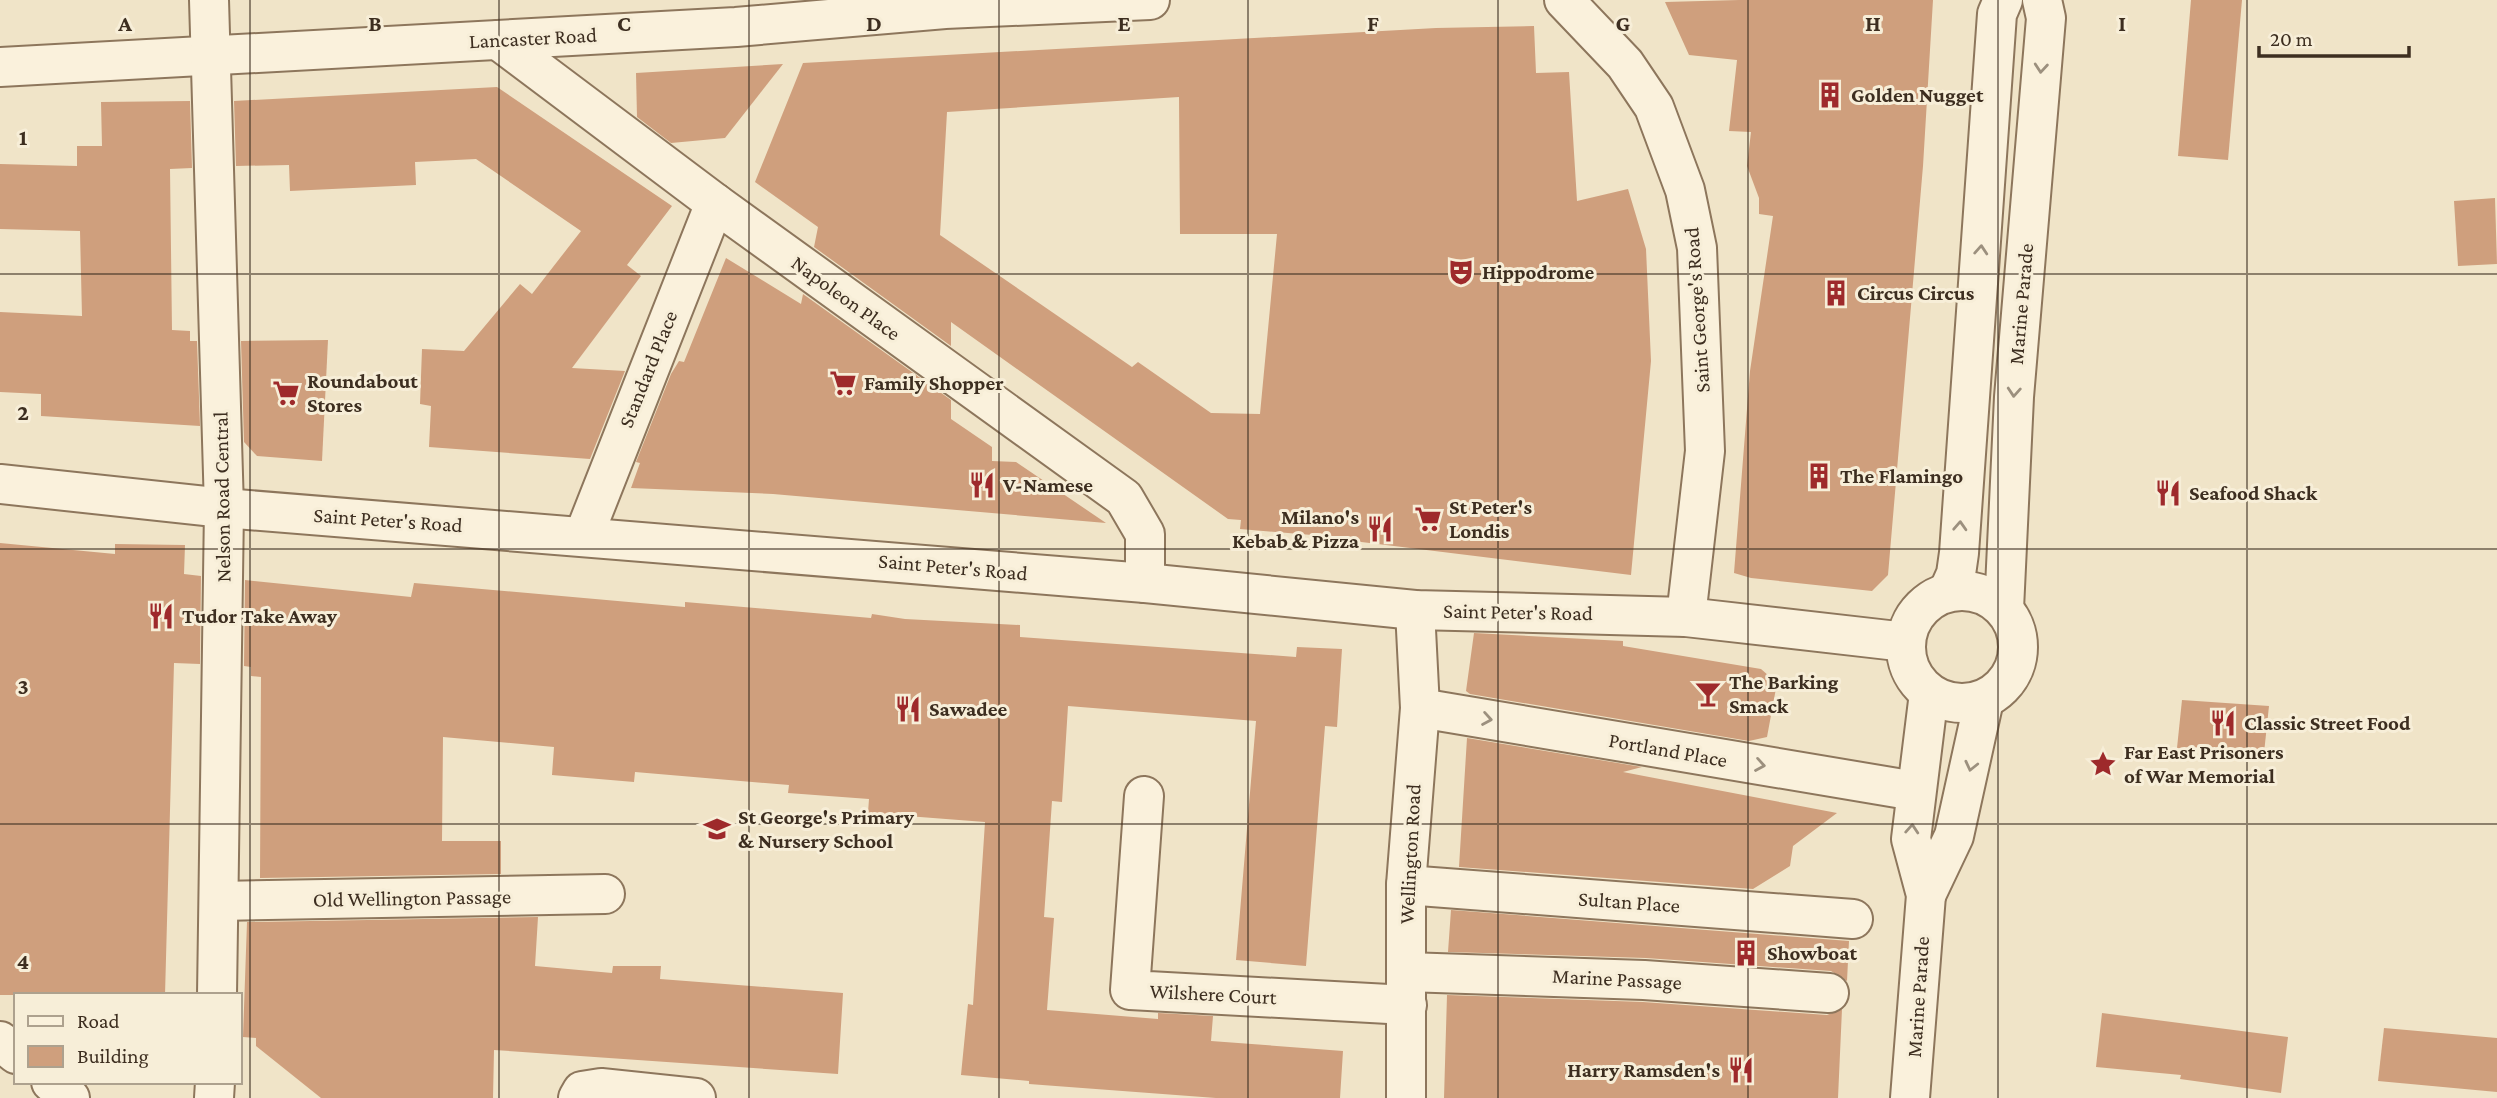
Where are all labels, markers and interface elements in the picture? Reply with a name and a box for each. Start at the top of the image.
text: A [117,10,132,36]
text: B [368,10,382,36]
text: C [617,10,631,36]
text: D [866,10,882,36]
text: E [1117,10,1131,36]
text: F [1367,10,1379,36]
text: G [1616,10,1631,36]
text: H [1865,10,1881,36]
text: I [2118,10,2126,36]
scale bar [2259,14,2410,58]
street label: Lancaster Road [468,23,598,53]
text: 20 m [2270,27,2313,51]
one-way arrow [2034,62,2049,74]
building icon: Golden Nugget [1815,80,1845,110]
place label: Golden Nugget [1851,83,1984,107]
text: 1 [19,124,28,150]
street label: Saint George's Road [1679,226,1715,394]
street label: Marine Parade [2004,242,2038,366]
one-way arrow [1973,245,1988,256]
street label: Napoleon Place [787,250,905,346]
theatre icon: Hippodrome [1446,257,1476,287]
place label: Hippodrome [1482,260,1595,284]
building icon: Circus Circus [1821,278,1851,308]
place label: Circus Circus [1857,281,1975,305]
street label: Standard Place [614,307,682,431]
supermarket icon: Family Shopper [828,368,858,398]
place label: Roundabout Stores [307,369,418,417]
place label: Family Shopper [864,371,1004,395]
supermarket icon: Roundabout Stores [271,378,301,408]
one-way arrow [2007,387,2022,398]
text: 2 [17,399,29,425]
street label: Nelson Road Central [209,411,235,583]
building icon: The Flamingo [1804,461,1834,491]
place label: The Flamingo [1840,464,1963,488]
restaurant icon: V-Namese [967,470,997,500]
place label: V-Namese [1002,473,1093,497]
restaurant icon: Seafood Shack [2153,478,2183,508]
place label: Seafood Shack [2189,481,2318,505]
place label: St Peter's Londis [1449,495,1532,543]
street label: Saint Peter's Road [313,503,463,537]
supermarket icon: St Peter's Londis [1413,504,1443,534]
place label: Milano's Kebab & Pizza [1232,505,1360,553]
restaurant icon: Milano's Kebab & Pizza [1365,514,1395,544]
one-way arrow [1953,520,1968,531]
street label: Saint Peter's Road [877,549,1029,585]
street label: Saint Peter's Road [1443,599,1593,625]
restaurant icon: Tudor Take Away [146,601,176,631]
place label: Tudor Take Away [182,604,338,628]
place label: The Barking Smack [1729,670,1839,718]
text: 3 [17,673,29,699]
bar icon: The Barking Smack [1693,679,1723,709]
restaurant icon: Sawadee [893,694,923,724]
place label: Sawadee [929,697,1008,721]
restaurant icon: Classic Street Food [2208,708,2238,738]
one-way arrow [1482,711,1493,726]
place label: Classic Street Food [2244,711,2411,735]
street label: Portland Place [1607,728,1729,772]
place label: Far East Prisoners of War Memorial [2124,740,2284,788]
place icon: Far East Prisoners of War Memorial [2088,749,2118,779]
one-way arrow [1754,757,1766,772]
one-way arrow [1964,760,1979,772]
street label: Wellington Road [1394,783,1426,925]
place label: St George's Primary & Nursery School [738,805,915,853]
school or university icon: St George's Primary & Nursery School [702,814,732,844]
one-way arrow [1904,823,1919,834]
street label: Old Wellington Passage [313,884,511,912]
street label: Sultan Place [1577,886,1681,918]
street label: Marine Parade [1902,936,1934,1058]
building icon: Showboat [1731,938,1761,968]
place label: Showboat [1767,941,1858,965]
text: 4 [17,948,29,974]
street label: Marine Passage [1551,964,1683,994]
street label: Wilshere Court [1149,979,1278,1009]
legend [14,993,242,1084]
text: Road [77,1009,120,1033]
text: Building [77,1044,149,1068]
restaurant icon: Harry Ramsden's [1726,1055,1756,1085]
place label: Harry Ramsden's [1567,1058,1720,1082]

